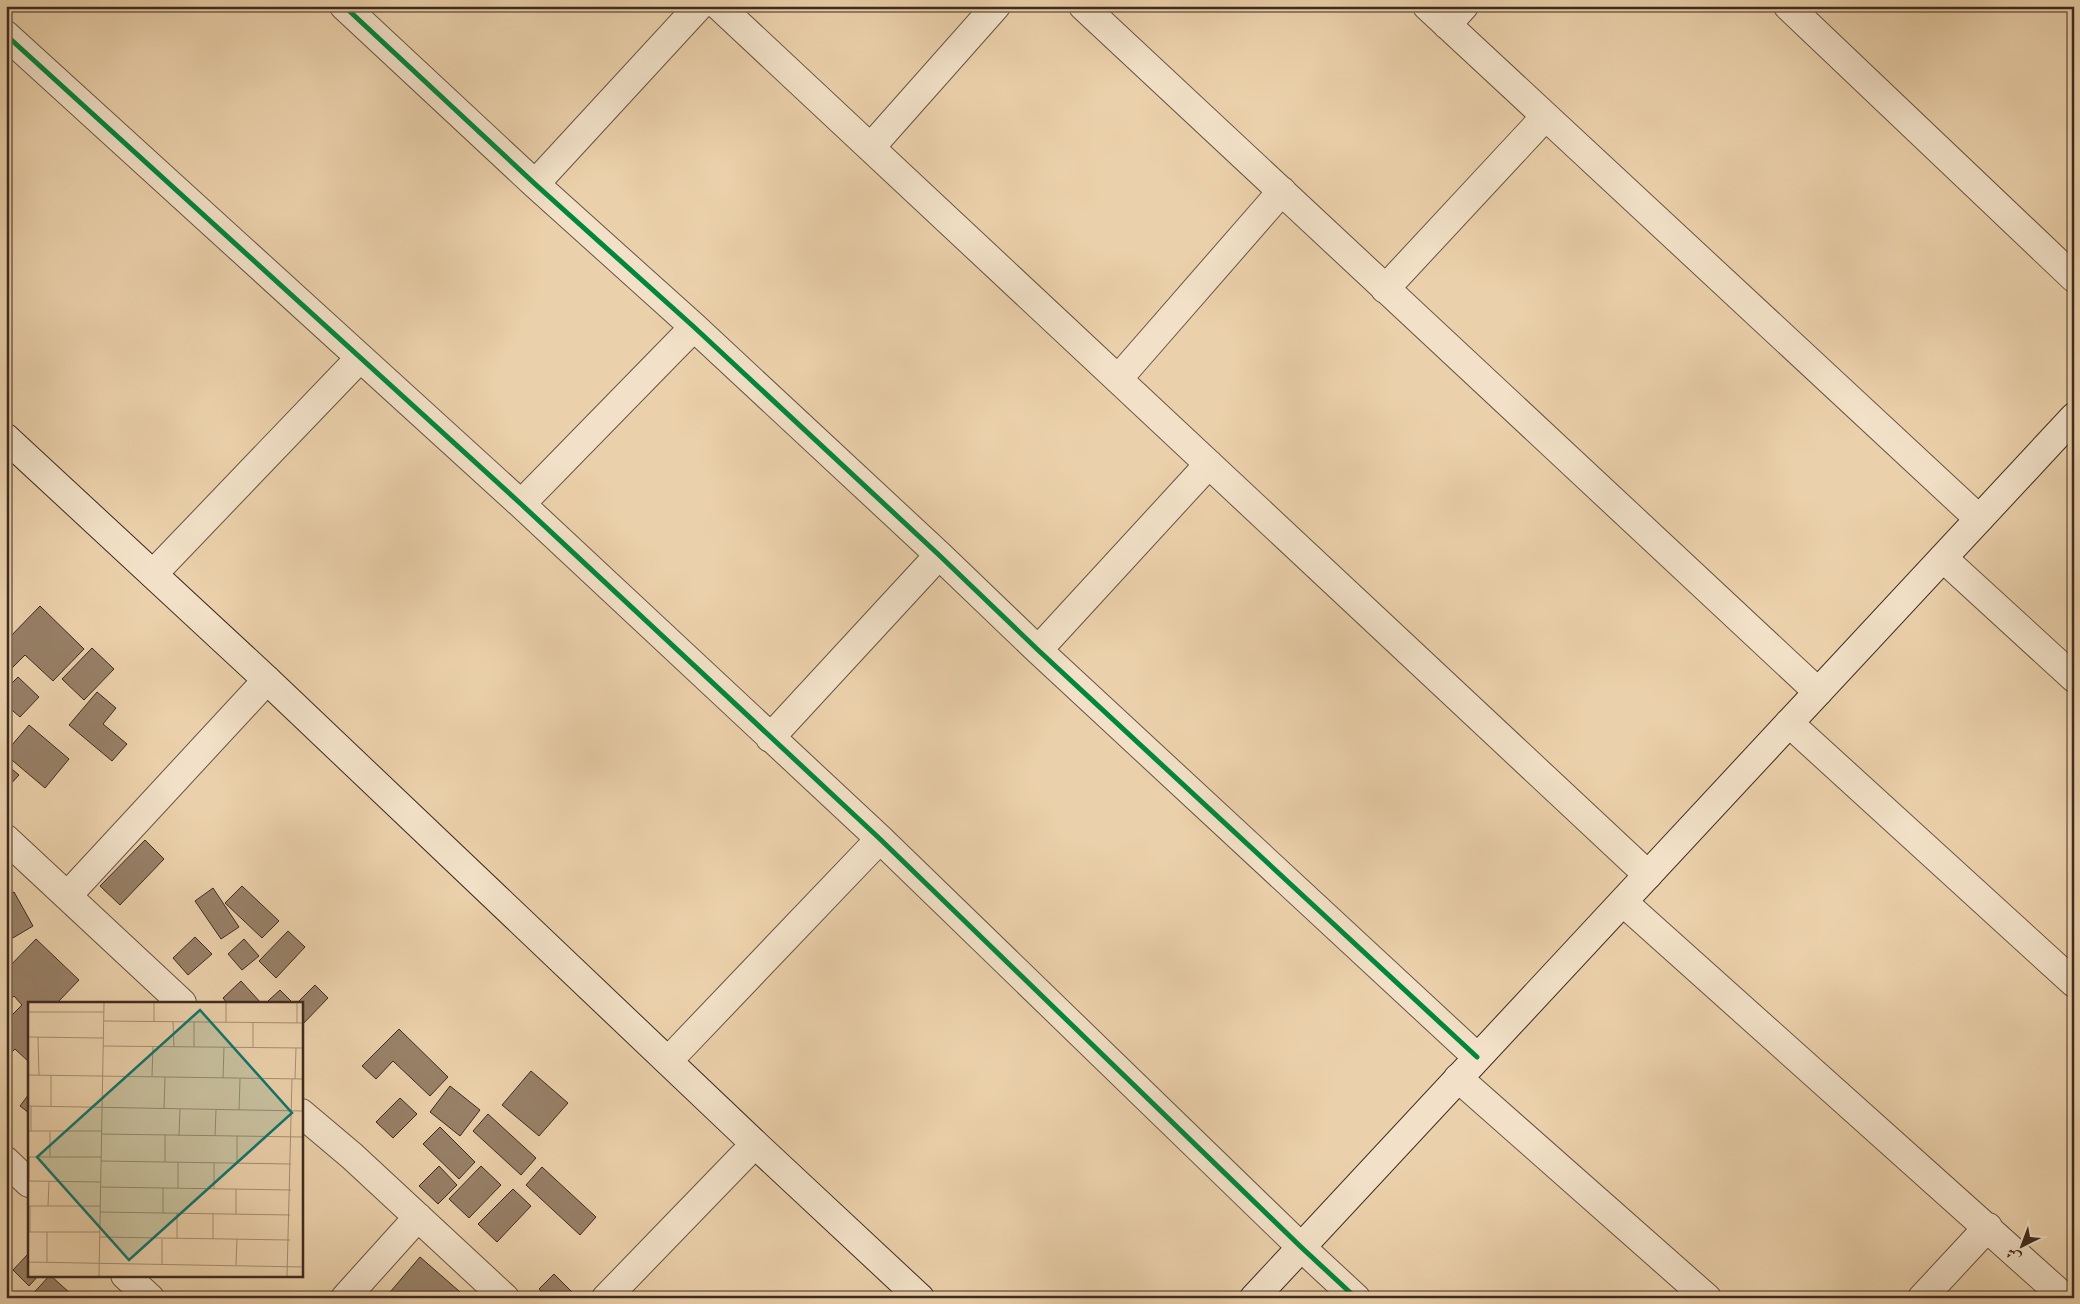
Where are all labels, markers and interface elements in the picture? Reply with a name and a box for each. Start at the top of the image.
inset map [28,1002,302,1276]
north arrow [1998,1222,2048,1272]
text: ش [2002,1244,2024,1267]

